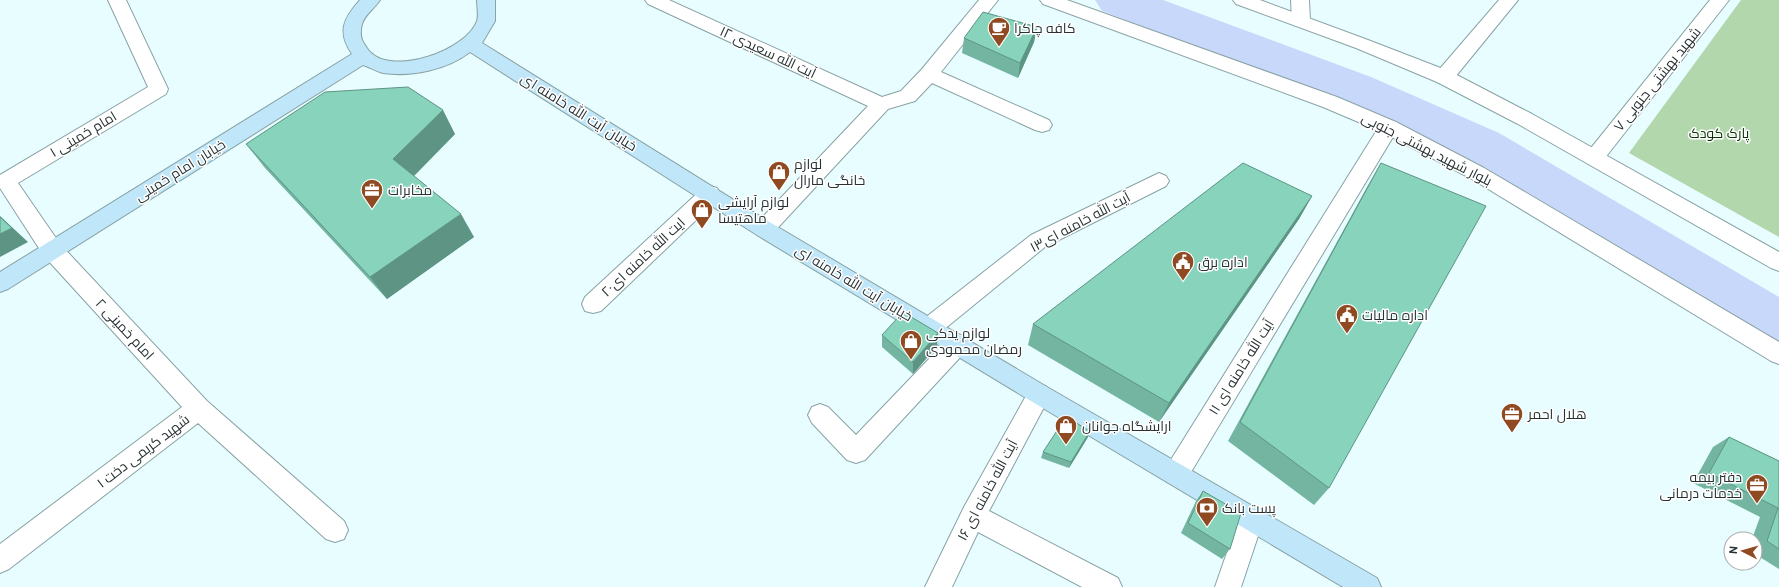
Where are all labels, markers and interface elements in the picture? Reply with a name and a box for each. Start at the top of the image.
cafe icon: کافه چاکرا [986,15,1012,48]
place label: کافه چاکرا [1014,20,1076,38]
street label: آیت الله سعیدی ۱۲ [717,22,819,81]
street label: شهید بهشتی جنوبی ۷ [1610,24,1704,134]
street label: خیابان آیت الله خامنه ای [518,69,641,154]
street label: امام خمینی ۱ [47,108,120,162]
street label: بلوار شهید بهشتی جنوبی [1359,109,1495,189]
park label: پارک کودک [1689,125,1750,143]
street label: خیابان امام خمینی [132,136,229,206]
place label: لوازم خانگی مارال [794,156,865,189]
shop icon: لوازم خانگی مارال [766,159,792,192]
office icon: مخابرات [359,177,385,210]
place label: مخابرات [388,182,432,198]
street label: آیت الله خامنه ای۱۳ [1027,188,1133,255]
place label: لوازم آرایشی ماهتیسا [718,194,789,226]
shop icon: لوازم آرایشی ماهتیسا [689,197,715,230]
street label: ایت الله خامنه ای۲۰ [597,214,688,300]
street label: خیابان آیت الله خامنه ای [792,241,916,324]
public building icon: اداره برق [1170,249,1196,282]
place label: اداره برق [1198,254,1248,271]
street label: امام خمینی ۲ [91,295,157,364]
public building icon: اداره مالیات [1334,302,1360,335]
place label: اداره مالیات [1362,307,1428,323]
street label: آیت الله خامنه ای ۱۱ [1204,316,1277,418]
place label: لوازم یدکی رمضان محمودی [926,325,1022,357]
shop icon: لوازم یدکی رمضان محمودی [898,328,924,361]
office icon: هلال احمر [1499,401,1525,434]
place label: هلال احمر [1527,406,1587,423]
street label: شهید کریمی دخت ۱ [94,411,192,491]
shop icon: ارایشگاه جوانان [1053,413,1079,446]
place label: ارایشگاه جوانان [1082,418,1172,434]
street label: آیت الله خامنه ای ۱۶ [953,436,1020,543]
place label: دفتر بیمه خدمات درمانی [1659,469,1742,501]
office icon: دفتر بیمه خدمات درمانی [1744,472,1770,505]
bank icon: پست بانک [1194,495,1220,528]
place label: پست بانک [1222,500,1276,518]
north arrow [1723,531,1763,571]
text: N [1727,545,1740,555]

